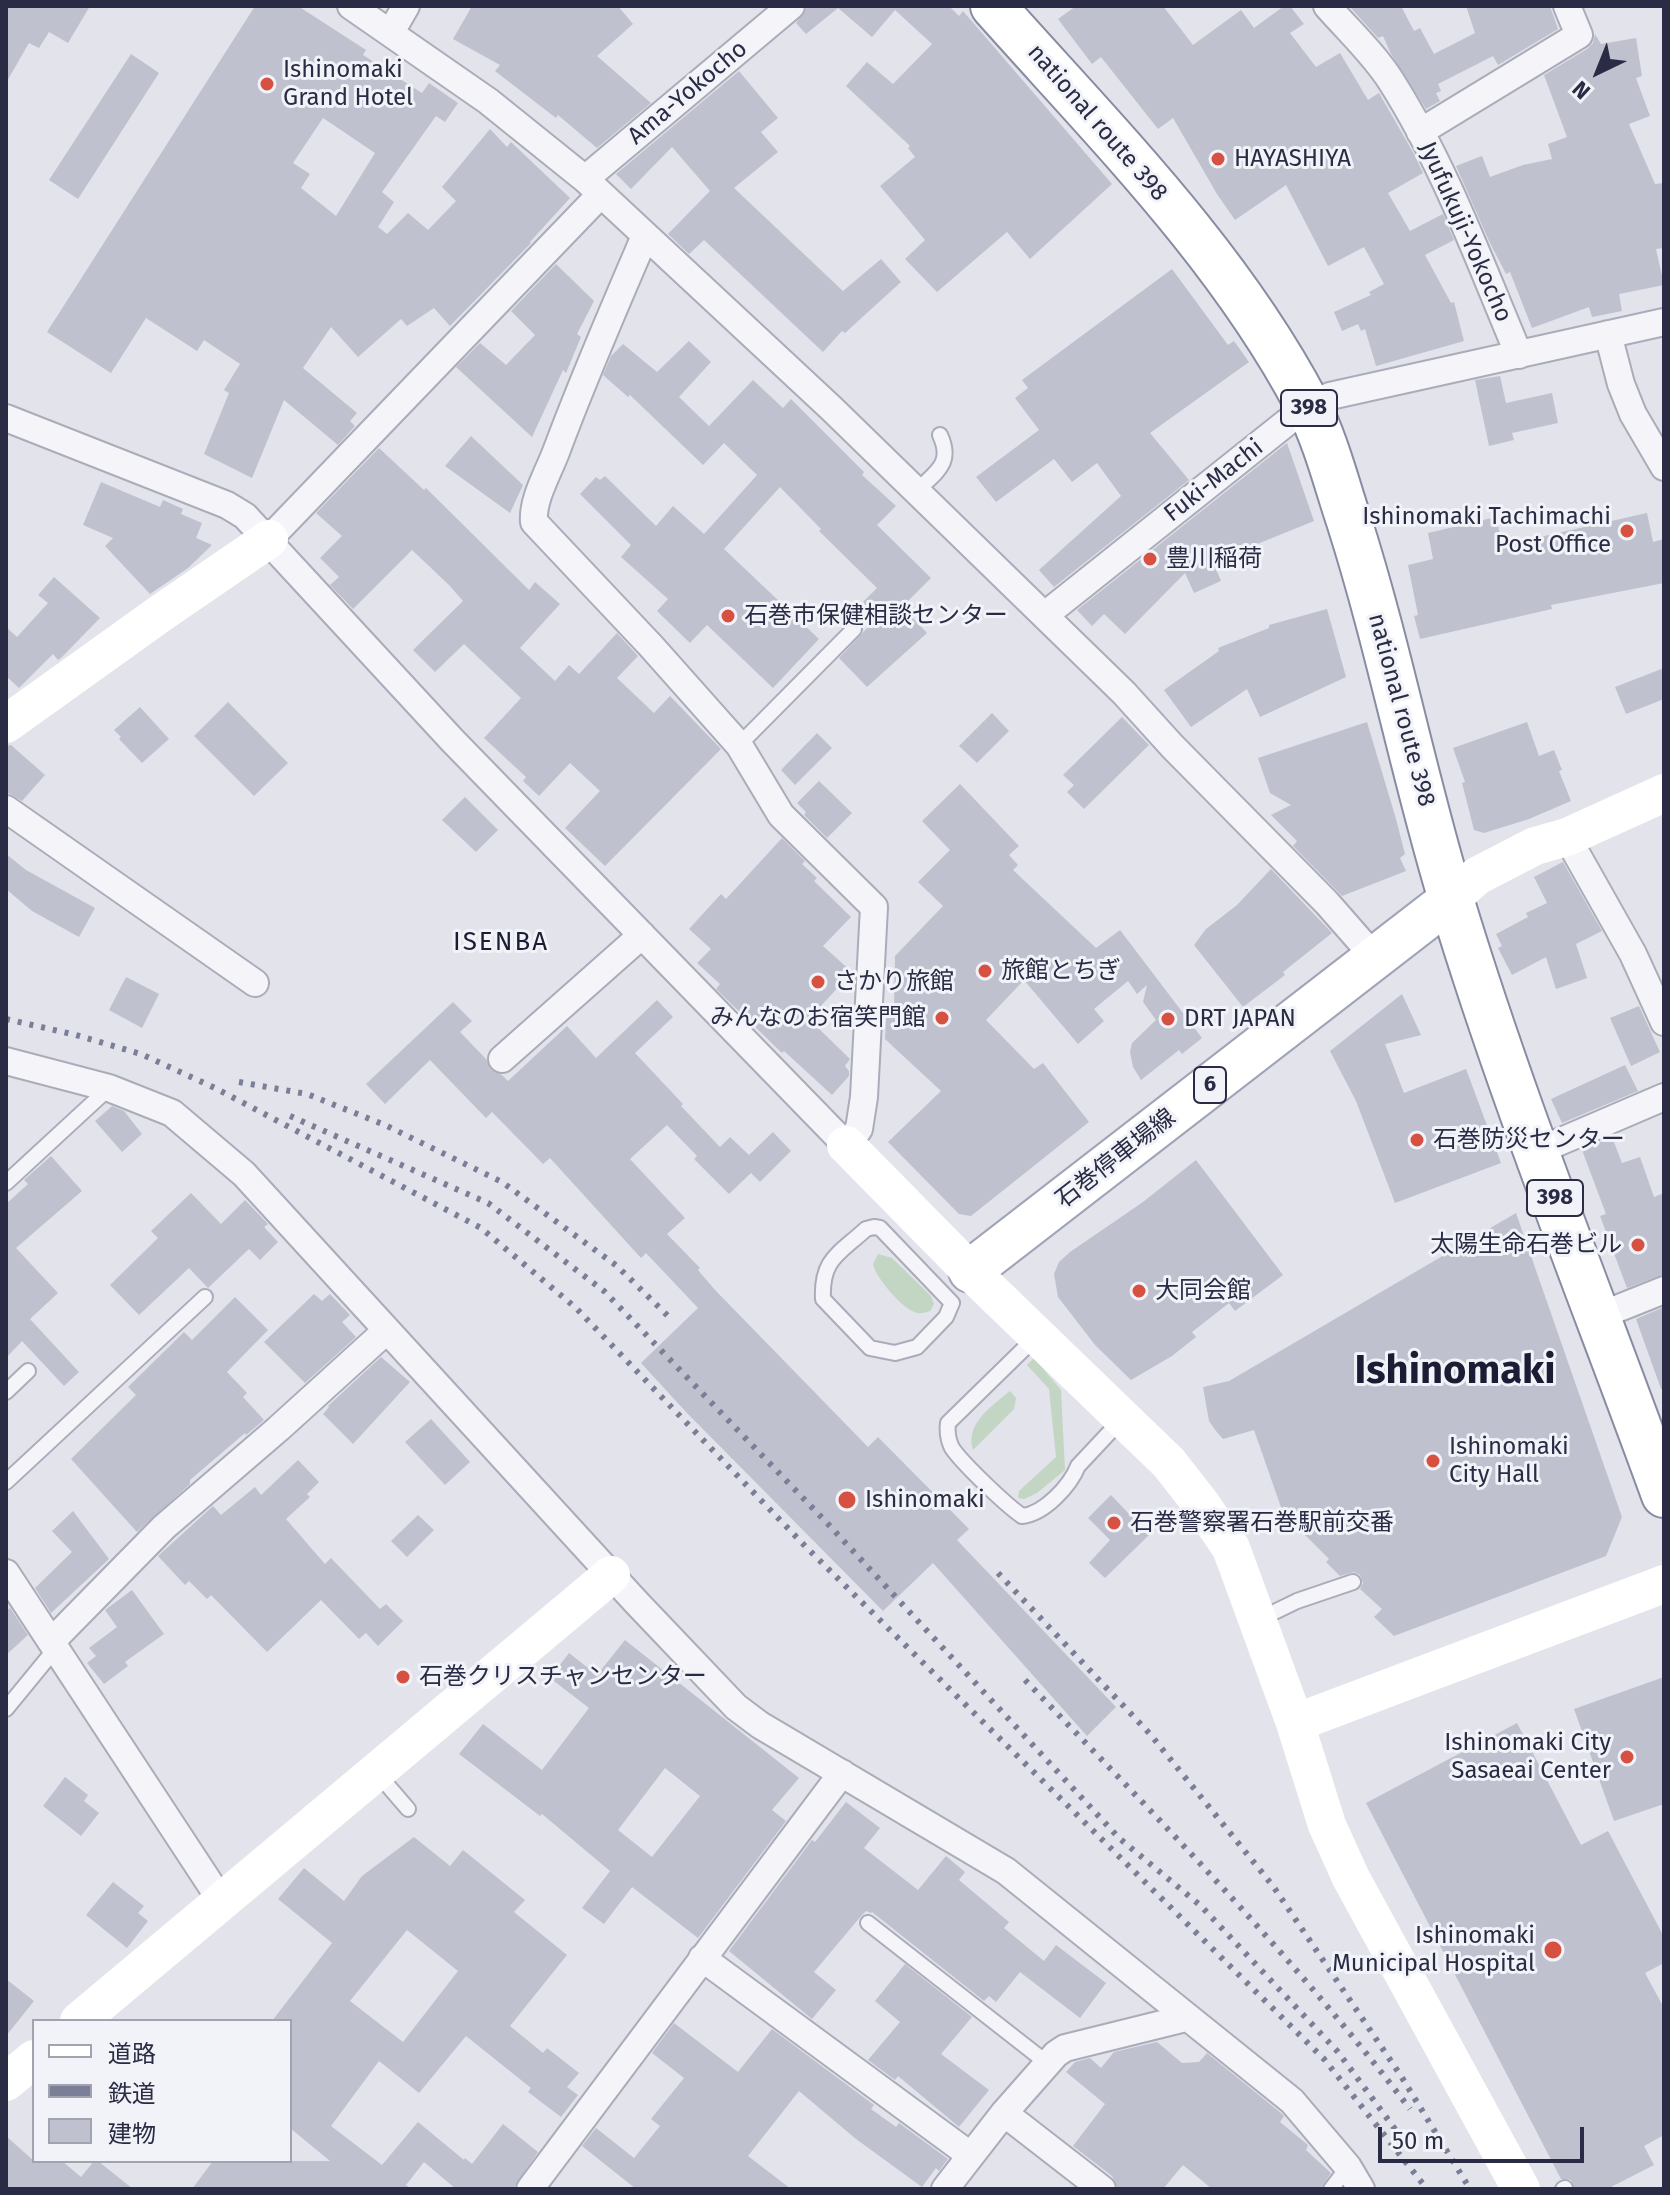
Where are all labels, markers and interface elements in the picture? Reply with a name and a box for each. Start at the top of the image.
north arrow [1558,32,1638,112]
street label: Ama-Yokocho [622,35,754,151]
street label: national route 398 [1021,39,1173,207]
place label: Ishinomaki Grand Hotel [283,56,413,112]
marker: Ishinomaki Grand Hotel [258,75,276,93]
text: N [1567,75,1596,105]
street label: Jyufukuji-Yokocho [1412,137,1518,327]
place label: HAYASHIYA [1234,145,1351,173]
marker: HAYASHIYA [1209,150,1227,168]
road number: 398 [1281,390,1337,426]
street label: Fuki-Machi [1159,433,1269,529]
place label: Ishinomaki Tachimachi Post Office [1362,503,1611,559]
marker: Ishinomaki Tachimachi Post Office [1618,522,1636,540]
place label: 豊川稲荷 [1166,545,1262,573]
marker: 豊川稲荷 [1141,550,1159,568]
place label: 石巻市保健相談センター [744,602,1008,630]
marker: 石巻市保健相談センター [719,607,737,625]
street label: national route 398 [1361,610,1441,810]
district label: ISENBA [453,927,549,959]
place label: 旅館とちぎ [1001,957,1121,985]
marker: 旅館とちぎ [976,962,994,980]
place label: さかり旅館 [834,968,954,996]
marker: さかり旅館 [809,973,827,991]
place label: みんなのお宿笑門館 [710,1004,926,1032]
place label: DRT JAPAN [1184,1005,1296,1033]
marker: みんなのお宿笑門館 [933,1009,951,1027]
marker: DRT JAPAN [1159,1010,1177,1028]
road number: 6 [1194,1067,1226,1103]
street label: 石巻停車場線 [1050,1103,1182,1215]
place label: 石巻防災センター [1433,1126,1625,1154]
marker: 石巻防災センター [1408,1131,1426,1149]
road number: 398 [1527,1180,1583,1216]
place label: 太陽生命石巻ビル [1430,1231,1622,1259]
marker: 太陽生命石巻ビル [1629,1236,1647,1254]
place label: 大同会館 [1155,1277,1251,1305]
marker: 大同会館 [1130,1282,1148,1300]
district label: Ishinomaki [1355,1348,1555,1396]
place label: Ishinomaki City Hall [1449,1433,1569,1489]
marker: Ishinomaki City Hall [1424,1452,1442,1470]
place label: Ishinomaki [865,1486,985,1514]
marker: Ishinomaki [836,1489,858,1511]
place label: 石巻警察署石巻駅前交番 [1130,1509,1394,1537]
marker: 石巻警察署石巻駅前交番 [1105,1514,1123,1532]
place label: 石巻クリスチャンセンター [419,1663,707,1691]
marker: 石巻クリスチャンセンター [394,1668,412,1686]
place label: Ishinomaki City Sasaeai Center [1444,1729,1611,1785]
marker: Ishinomaki City Sasaeai Center [1618,1748,1636,1766]
place label: Ishinomaki Municipal Hospital [1332,1922,1535,1978]
marker: Ishinomaki Municipal Hospital [1542,1939,1564,1961]
legend [32,2019,292,2163]
text: 道路 [108,2040,156,2068]
text: 鉄道 [108,2080,156,2108]
scale bar [1382,2111,1588,2161]
text: 建物 [108,2120,156,2148]
text: 50 m [1392,2127,1444,2155]

